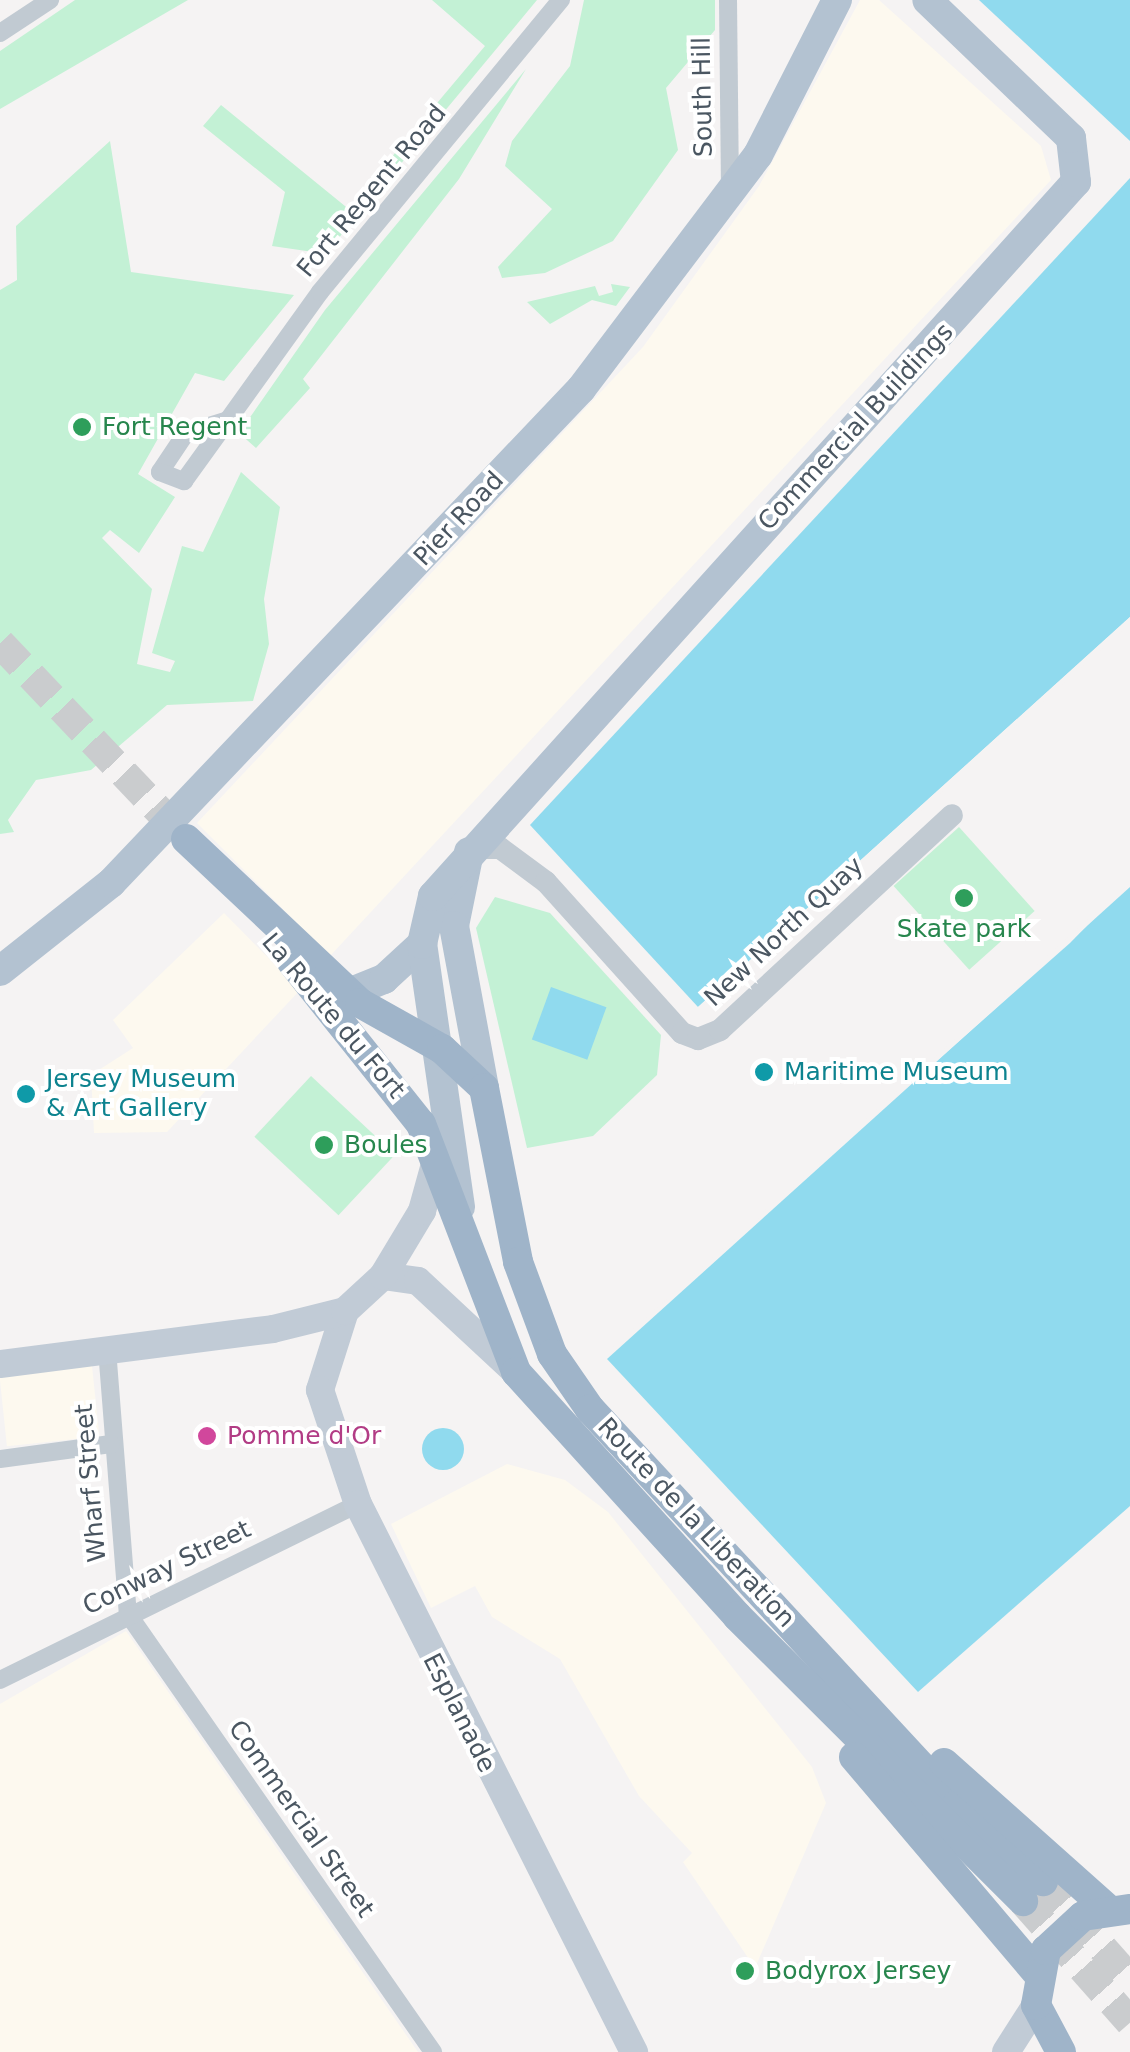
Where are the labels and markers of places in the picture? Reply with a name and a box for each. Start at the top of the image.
place label: Fort Regent [102,412,247,442]
marker: Fort Regent [71,416,93,438]
marker: Skate park [953,887,975,909]
place label: Skate park [897,914,1031,944]
place label: Maritime Museum [784,1057,1009,1087]
marker: Maritime Museum [753,1061,775,1083]
place label: Jersey Museum & Art Gallery [46,1065,236,1124]
marker: Jersey Museum & Art Gallery [15,1083,37,1105]
place label: Boules [344,1130,428,1160]
marker: Boules [313,1134,335,1156]
place label: Pomme d'Or [227,1421,381,1451]
marker: Pomme d'Or [196,1425,218,1447]
place label: Bodyrox Jersey [765,1956,951,1986]
marker: Bodyrox Jersey [734,1960,756,1982]

